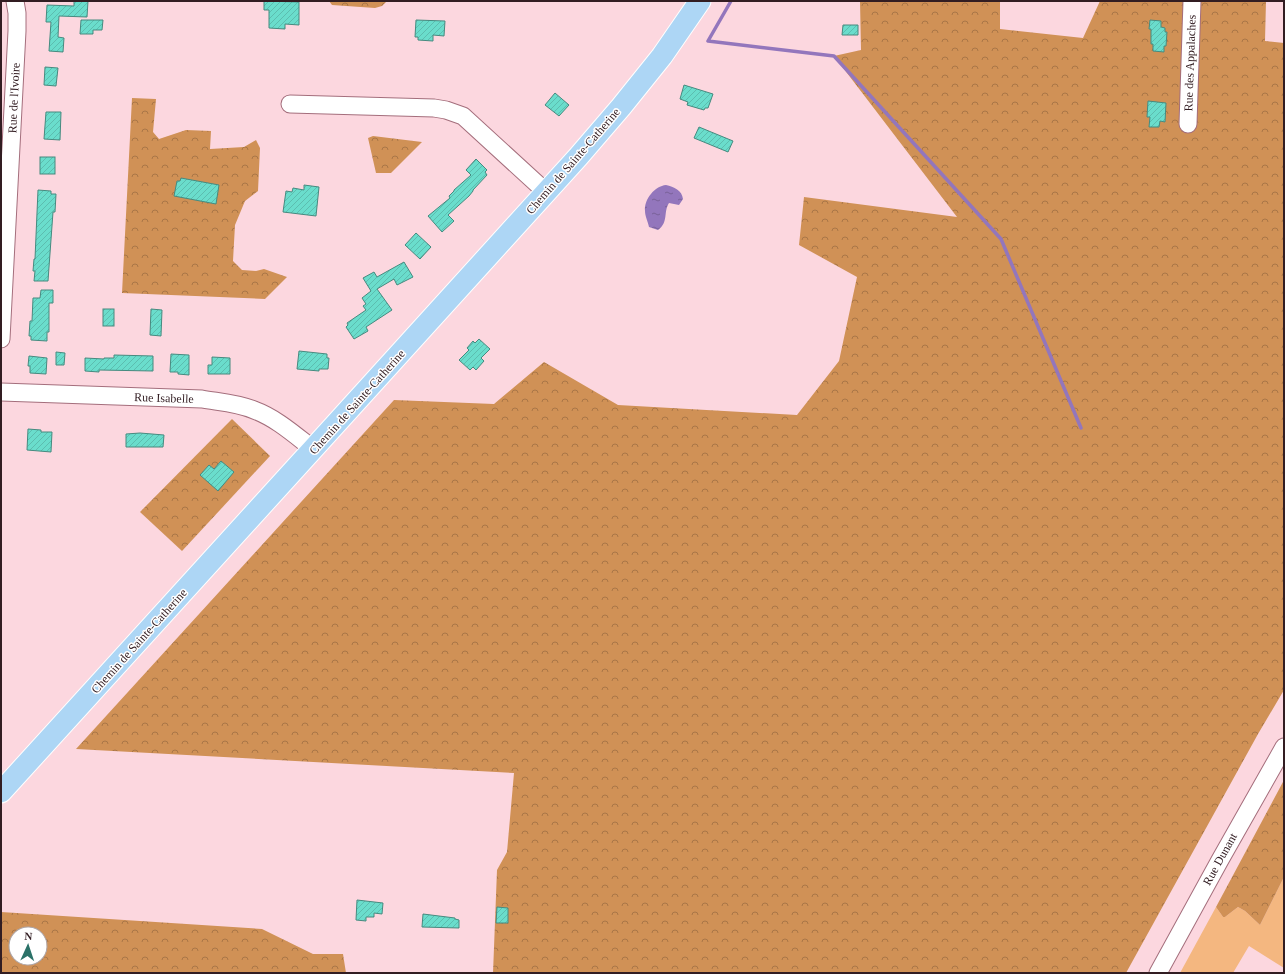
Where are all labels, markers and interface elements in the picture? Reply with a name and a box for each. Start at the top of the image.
street label: Rue des Appalaches [1181,14,1199,112]
street label: Rue de l'Ivoire [5,62,23,134]
street label: Chemin de Sainte-Catherine [523,105,623,217]
street label: Chemin de Sainte-Catherine [306,347,408,457]
street label: Rue Isabelle [134,390,194,406]
street label: Chemin de Sainte-Catherine [88,586,190,696]
street label: Rue Dunant [1200,830,1240,888]
north arrow [8,926,48,966]
text: N [24,930,33,942]

